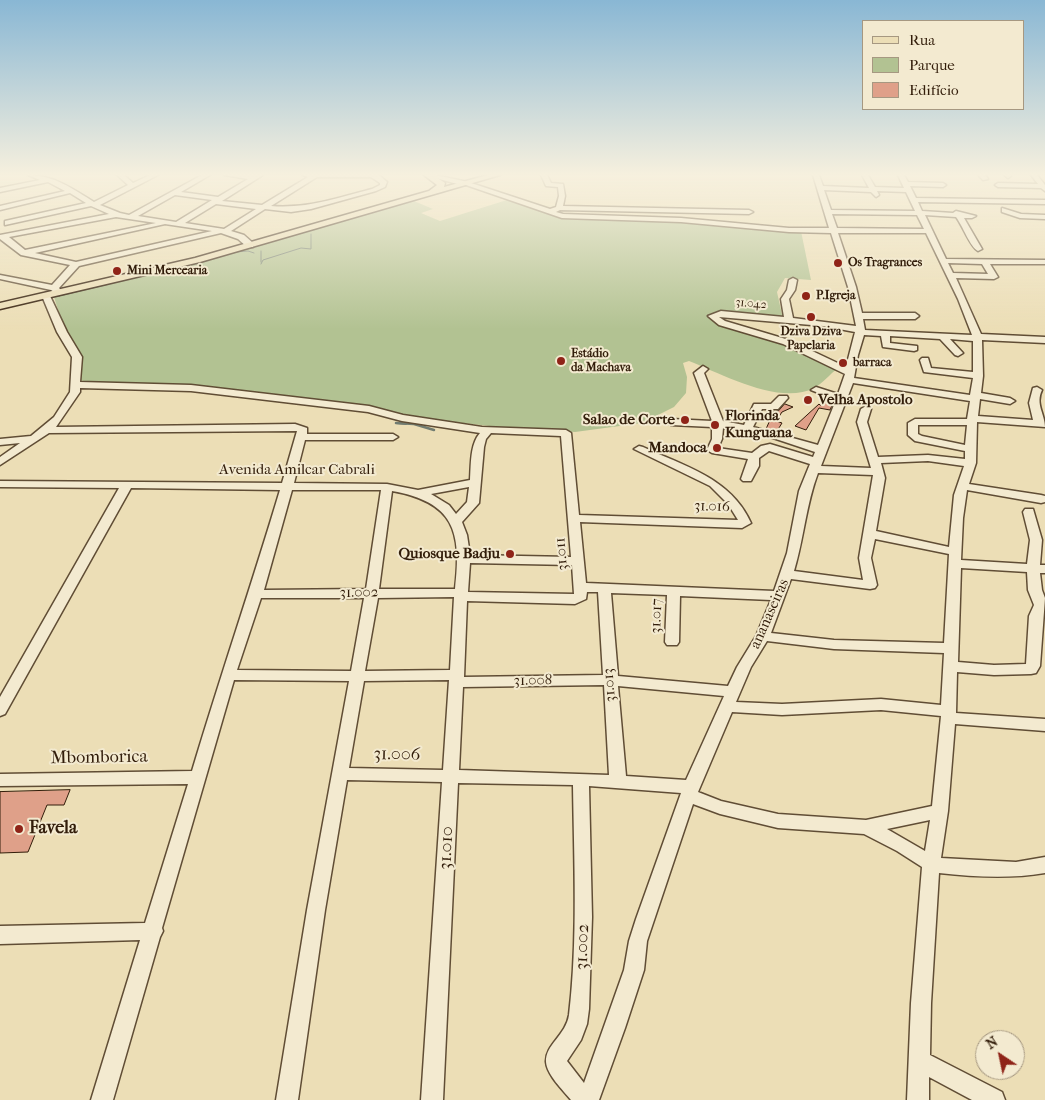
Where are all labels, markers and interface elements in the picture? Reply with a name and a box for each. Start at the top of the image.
legend [862,20,1025,110]
text: Rua [909,31,935,49]
text: Parque [909,56,955,74]
text: Edifício [909,81,959,99]
place label: Os Tragrances [848,256,922,270]
marker: Os Tragrances [832,257,844,269]
place label: Mini Mercearia [127,264,207,278]
marker: Mini Mercearia [111,265,123,277]
place label: P.Igreja [816,289,855,303]
marker: P.Igreja [800,290,812,302]
street label: 31.042 [735,295,767,313]
marker: Dziva Dziva Papelaria [805,311,817,323]
place label: Dziva Dziva Papelaria [780,325,842,353]
place label: Estádio da Machava [571,347,631,375]
marker: Estádio da Machava [555,355,567,367]
place label: barraca [853,356,891,370]
marker: barraca [837,357,849,369]
place label: Velha Apostolo [818,391,912,409]
marker: Velha Apostolo [802,394,814,406]
place label: Florinda Kunguana [725,407,792,442]
place label: Salao de Corte [583,411,675,429]
marker: Salao de Corte [679,414,691,426]
marker: Florinda Kunguana [709,419,721,431]
place label: Mandoca [648,439,707,457]
marker: Mandoca [711,442,723,454]
street label: Avenida Amilcar Cabrali [219,461,375,479]
street label: 31.016 [694,497,730,517]
street label: 31.011 [552,537,572,571]
place label: Quiosque Badju [398,545,500,563]
marker: Quiosque Badju [504,548,516,560]
street label: ananaseiras [747,576,793,652]
street label: 31.002 [340,584,378,602]
street label: 31.017 [647,598,667,634]
street label: 31.013 [600,667,620,703]
street label: 31.008 [514,672,552,690]
street label: 31.006 [373,744,421,766]
street label: Mbomborica [50,746,148,770]
place label: Favela [29,818,77,840]
marker: Favela [13,823,25,835]
street label: 31.010 [435,826,459,870]
street label: 31.002 [571,923,595,971]
north arrow [975,1030,1025,1080]
text: N [983,1033,1001,1053]

